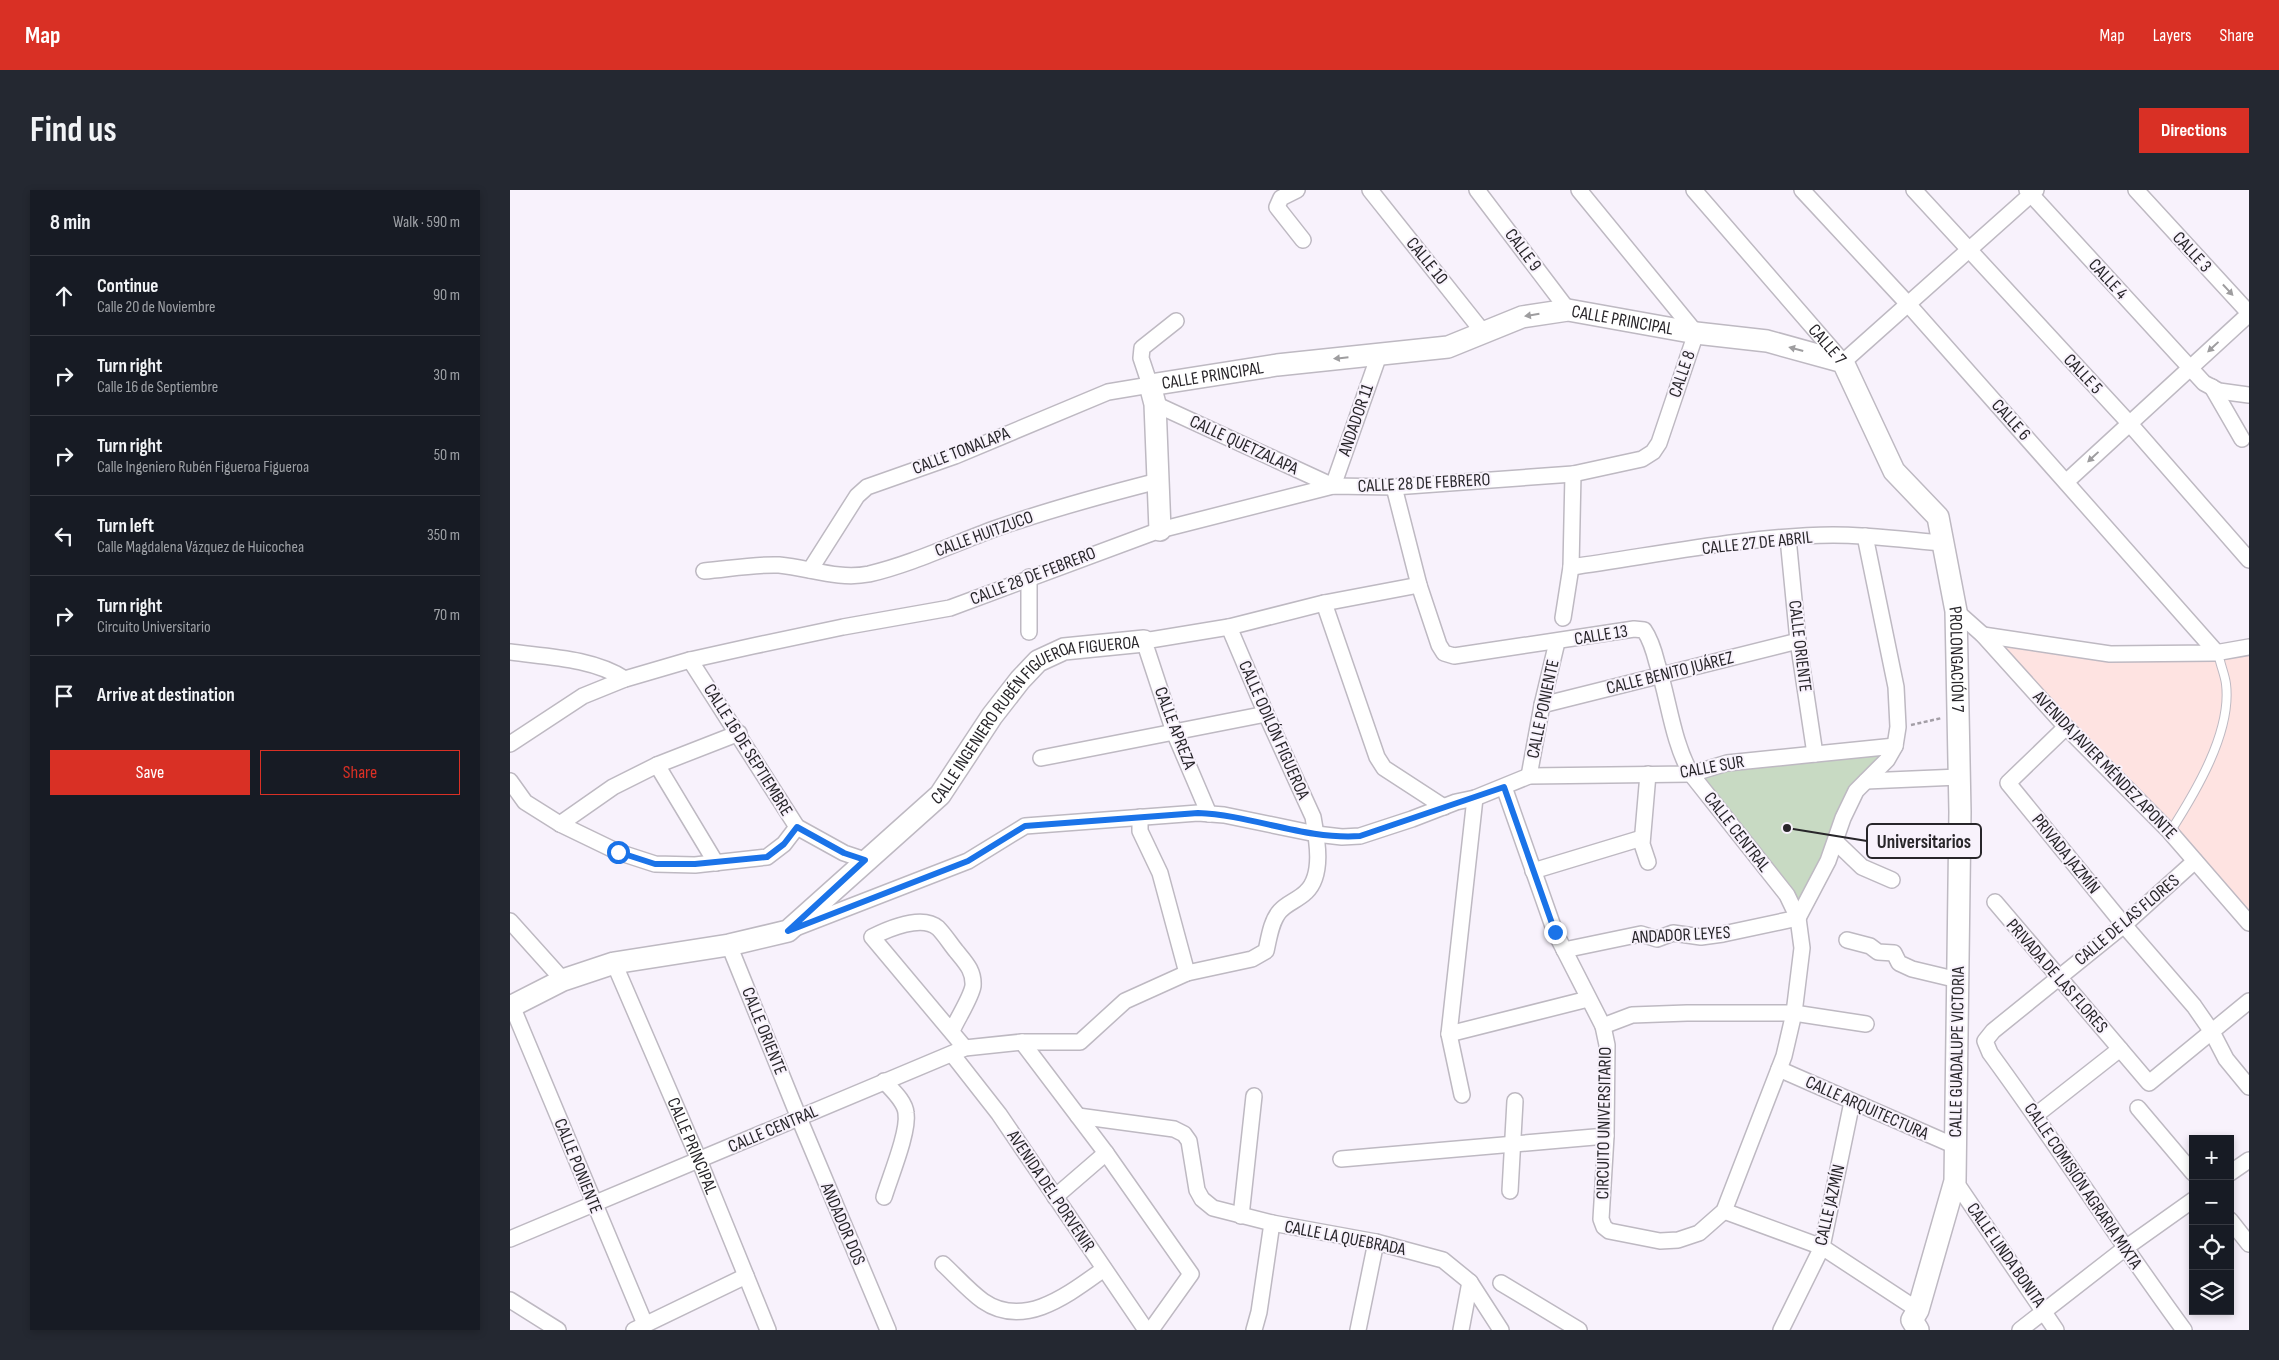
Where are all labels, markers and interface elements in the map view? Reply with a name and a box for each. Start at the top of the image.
text: Map [25,21,60,50]
text: Map [2100,25,2125,46]
text: Layers [2153,25,2192,46]
text: Share [2220,25,2254,46]
button: Directions [2139,108,2249,153]
text: Find us [30,109,117,152]
text: 8 min [50,210,91,235]
text: Walk · 590 m [393,213,460,232]
street label: CALLE 9 [1500,225,1546,276]
street label: CALLE 3 [2168,227,2216,277]
street label: CALLE 10 [1402,233,1452,289]
street label: CALLE 4 [2084,254,2132,304]
text: Continue [97,275,158,298]
icon: ahead [50,282,78,310]
one-way arrow [2222,284,2234,296]
text: 90 m [433,286,460,305]
text: Calle 20 de Noviembre [97,298,215,317]
street label: CALLE PRINCIPAL [1570,300,1675,339]
one-way arrow [1524,312,1540,320]
street label: CALLE 7 [1804,319,1852,370]
one-way arrow [2208,341,2220,353]
one-way arrow [1788,345,1803,353]
street label: CALLE 8 [1664,348,1700,400]
street label: CALLE 5 [2059,350,2107,398]
text: Turn right [97,355,162,378]
one-way arrow [1333,355,1349,363]
street label: CALLE PRINCIPAL [1160,357,1265,394]
icon: right [50,362,78,390]
text: 30 m [433,366,460,385]
text: Calle 16 de Septiembre [97,378,218,397]
street label: ANDADOR 11 [1334,381,1378,460]
street label: CALLE 6 [1987,395,2035,445]
street label: CALLE QUETZALAPA [1186,411,1302,479]
street label: CALLE TONALAPA [910,423,1013,479]
text: Turn right [97,435,162,458]
icon: right [50,442,78,470]
text: 50 m [434,446,460,465]
one-way arrow [2088,451,2100,463]
text: Calle Ingeniero Rubén Figueroa Figueroa [97,458,309,477]
street label: CALLE 28 DE FEBRERO [1357,469,1491,497]
street label: CALLE HUITZUCO [932,507,1036,561]
text: Turn left [97,515,154,538]
icon: left [50,522,78,550]
text: 350 m [427,526,460,545]
street label: CALLE 27 DE ABRIL [1701,527,1814,559]
text: Calle Magdalena Vázquez de Huicochea [97,538,304,557]
street label: CALLE 28 DE FEBRERO [967,542,1099,610]
text: Turn right [97,595,162,618]
street label: CALLE ORIENTE [1784,599,1816,693]
icon: right [50,602,78,630]
street label: PROLONGACIÓN 7 [1945,604,1969,713]
text: 70 m [434,606,460,625]
text: Circuito Universitario [97,618,211,637]
street label: CALLE 13 [1573,620,1629,650]
street label: CALLE INGENIERO RUBÉN FIGUEROA FIGUEROA [927,631,1140,809]
street label: CALLE BENITO JUÁREZ [1604,647,1736,699]
street label: CALLE ODILÓN FIGUEROA [1234,657,1314,803]
street label: CALLE PONIENTE [1522,658,1564,760]
street label: CALLE 16 DE SEPTIEMBRE [699,680,797,820]
icon: arrive [50,682,78,710]
text: Arrive at destination [97,684,235,707]
street label: CALLE APREZA [1150,684,1200,772]
street label: AVENIDA JAVIER MÉNDEZ APONTE [2028,686,2181,843]
button: Save [50,750,250,795]
button: Share [260,750,460,795]
street label: CALLE SUR [1678,751,1746,783]
street label: CALLE CENTRAL [1699,788,1775,876]
street label: PRIVADA JAZMÍN [2027,810,2105,898]
callout: Universitarios [1867,824,1981,858]
text: Universitarios [1877,831,1971,854]
route start [607,841,630,864]
street label: CALLE DE LAS FLORES [2070,870,2184,970]
street label: PRIVADA DE LAS FLORES [2002,915,2112,1037]
route end [1544,921,1567,944]
street label: ANDADOR LEYES [1630,922,1731,948]
street label: CALLE GUADALUPE VICTORIA [1945,966,1969,1138]
street label: CALLE ORIENTE [737,984,791,1078]
street label: CIRCUITO UNIVERSITARIO [1592,1047,1616,1199]
street label: CALLE ARQUITECTURA [1802,1071,1932,1145]
street label: CALLE PRINCIPAL [663,1094,722,1197]
street label: CALLE COMISIÓN AGRARIA MIXTA [2020,1099,2146,1273]
street label: CALLE CENTRAL [725,1101,821,1157]
street label: CALLE PONIENTE [549,1115,607,1217]
street label: AVENIDA DEL PORVENIR [1002,1126,1099,1256]
map controls [2189,1135,2234,1315]
button: + [2189,1135,2234,1180]
street label: CALLE JAZMÍN [1810,1162,1850,1248]
street label: ANDADOR DOS [816,1179,870,1269]
button: − [2189,1180,2234,1225]
street label: CALLE LINDA BONITA [1962,1199,2050,1312]
street label: CALLE LA QUEBRADA [1283,1216,1408,1260]
button: locate [2189,1225,2234,1270]
button: layers [2189,1270,2234,1315]

